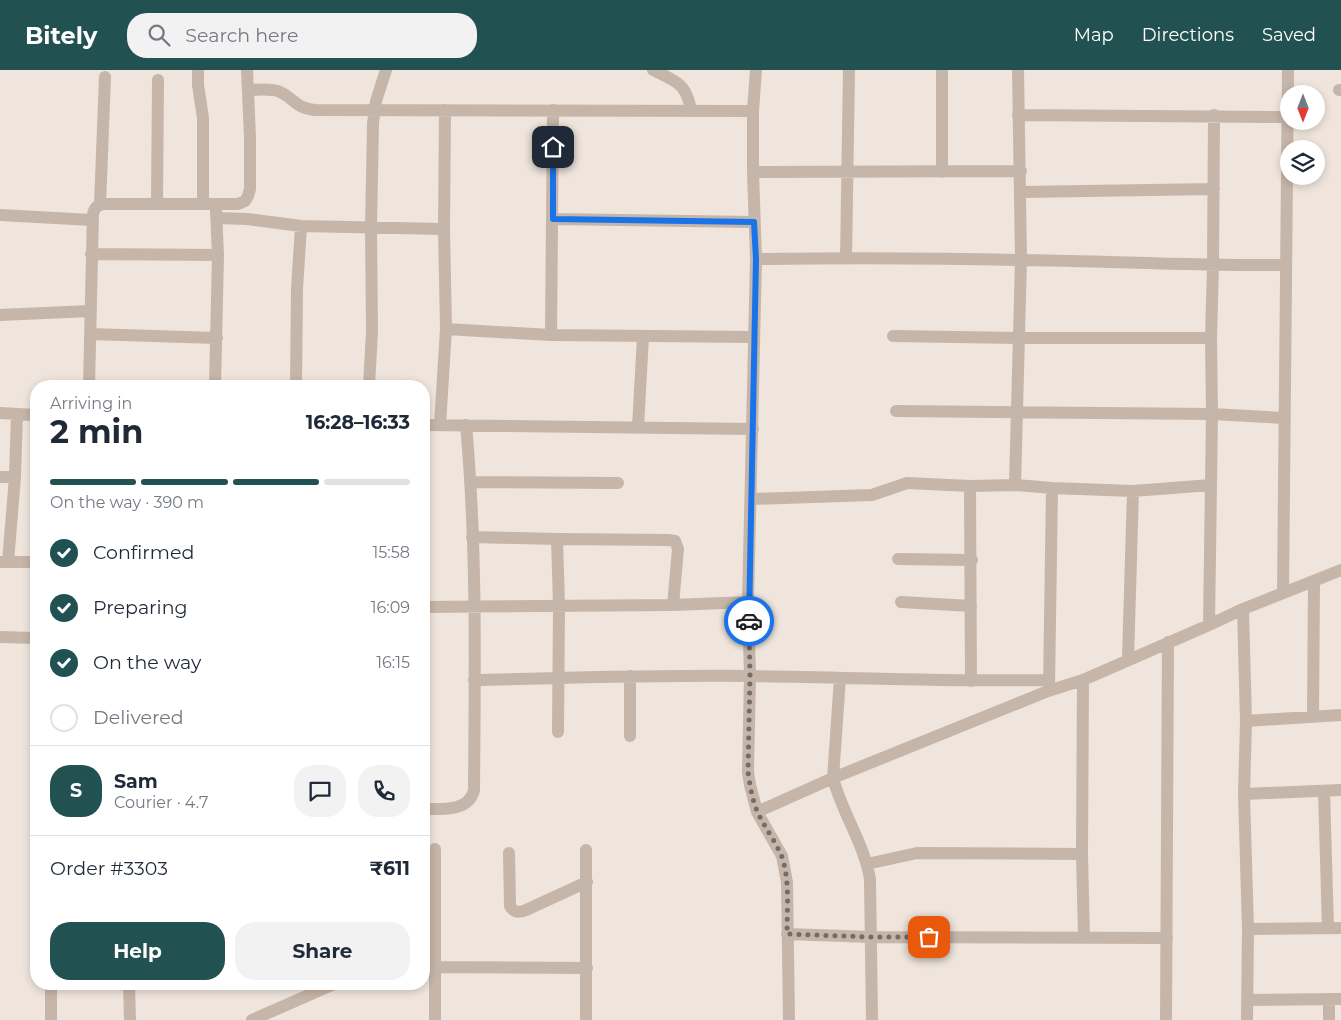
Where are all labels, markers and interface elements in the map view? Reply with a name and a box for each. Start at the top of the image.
search box [127,13,477,58]
text: Bitely [25,21,97,50]
icon: search [145,21,173,49]
text: Search here [185,24,298,47]
text: Map [1074,24,1114,46]
text: Directions [1142,24,1234,46]
text: Saved [1262,24,1316,46]
north arrow [1280,85,1325,130]
map controls [1280,85,1325,185]
pin [532,126,574,168]
icon: home [539,133,567,161]
button: layers [1280,140,1325,185]
text: Arriving in [50,394,132,413]
text: 16:28–16:33 [306,411,410,434]
text: 2 min [50,412,143,451]
text: On the way · 390 m [50,493,204,512]
icon: check [50,539,78,567]
text: Confirmed [93,541,194,564]
text: 15:58 [373,543,410,562]
icon: check [50,594,78,622]
text: Preparing [93,596,188,619]
courier [724,596,774,646]
text: 16:09 [371,598,410,617]
icon: car [735,607,763,635]
icon: check [50,649,78,677]
text: On the way [93,651,201,674]
text: 16:15 [376,653,410,672]
text: Delivered [93,706,184,729]
button: chat [294,765,346,817]
button: phone [358,765,410,817]
text: Sam [114,770,158,793]
text: S [70,779,82,802]
text: Courier · 4.7 [114,793,208,812]
text: Order #3303 [50,857,168,880]
text: ₹611 [370,857,410,880]
pin [908,916,950,958]
button: Help [50,922,225,980]
button: Share [235,922,410,980]
icon: bag [915,923,943,951]

